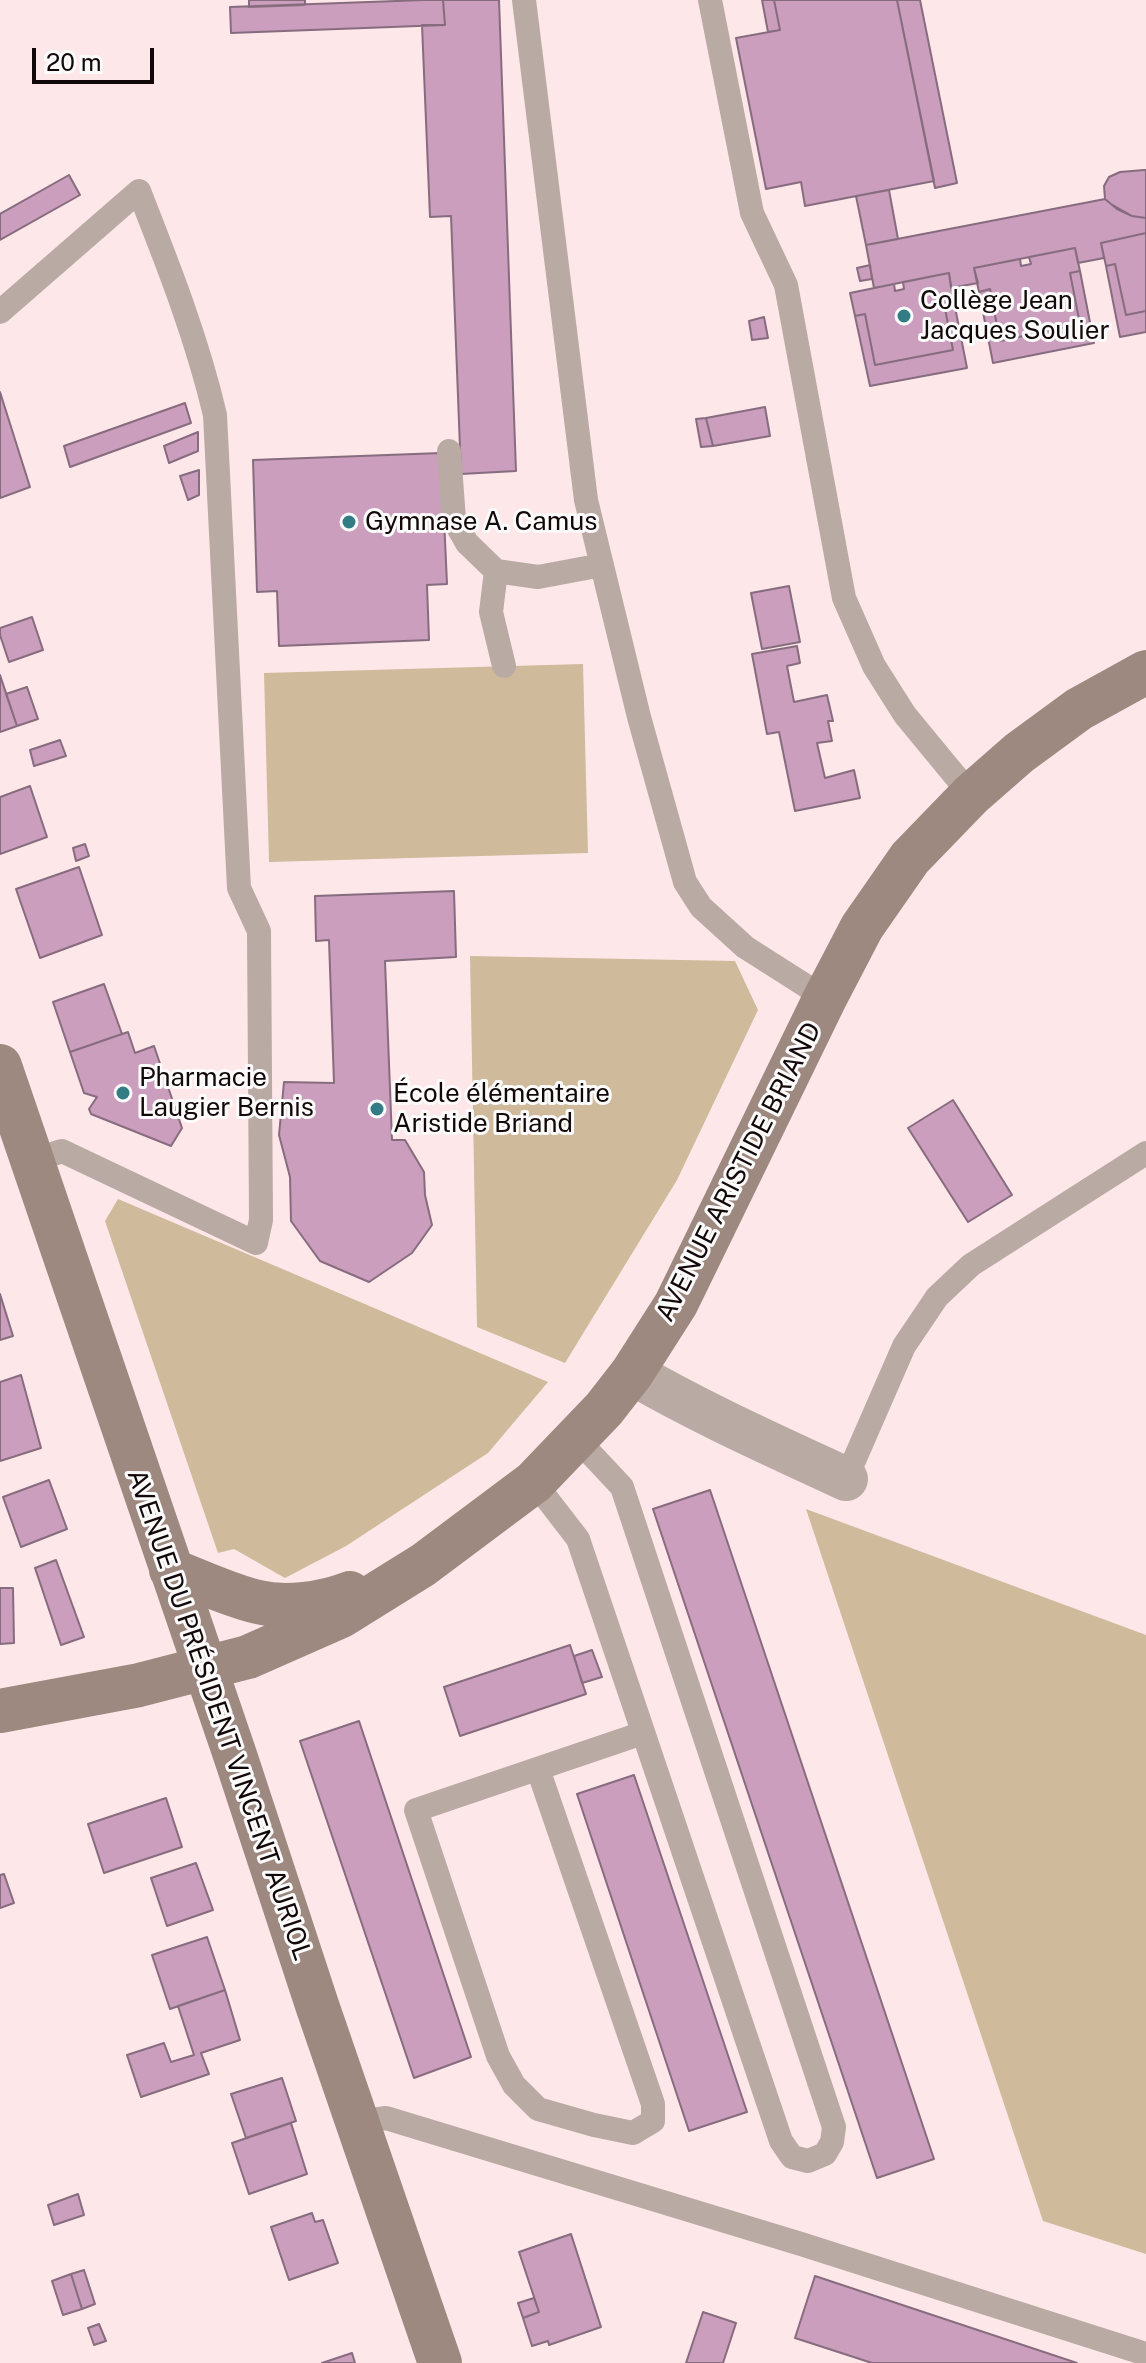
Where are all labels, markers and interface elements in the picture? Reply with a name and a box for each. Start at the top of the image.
scale bar [36,32,158,82]
text: 20 m [46,48,102,76]
place label: Collège Jean Jacques Soulier [920,285,1110,346]
marker: Collège Jean Jacques Soulier [895,307,913,325]
place label: Gymnase A. Camus [365,506,597,538]
marker: Gymnase A. Camus [340,513,358,531]
street label: AVENUE ARISTIDE BRIAND [650,1017,828,1327]
place label: Pharmacie Laugier Bernis [139,1062,314,1124]
place label: École élémentaire Aristide Briand [393,1078,610,1140]
marker: Pharmacie Laugier Bernis [114,1084,132,1102]
marker: École élémentaire Aristide Briand [368,1100,386,1118]
street label: AVENUE DU PRÉSIDENT VINCENT AURIOL [120,1465,318,1965]

